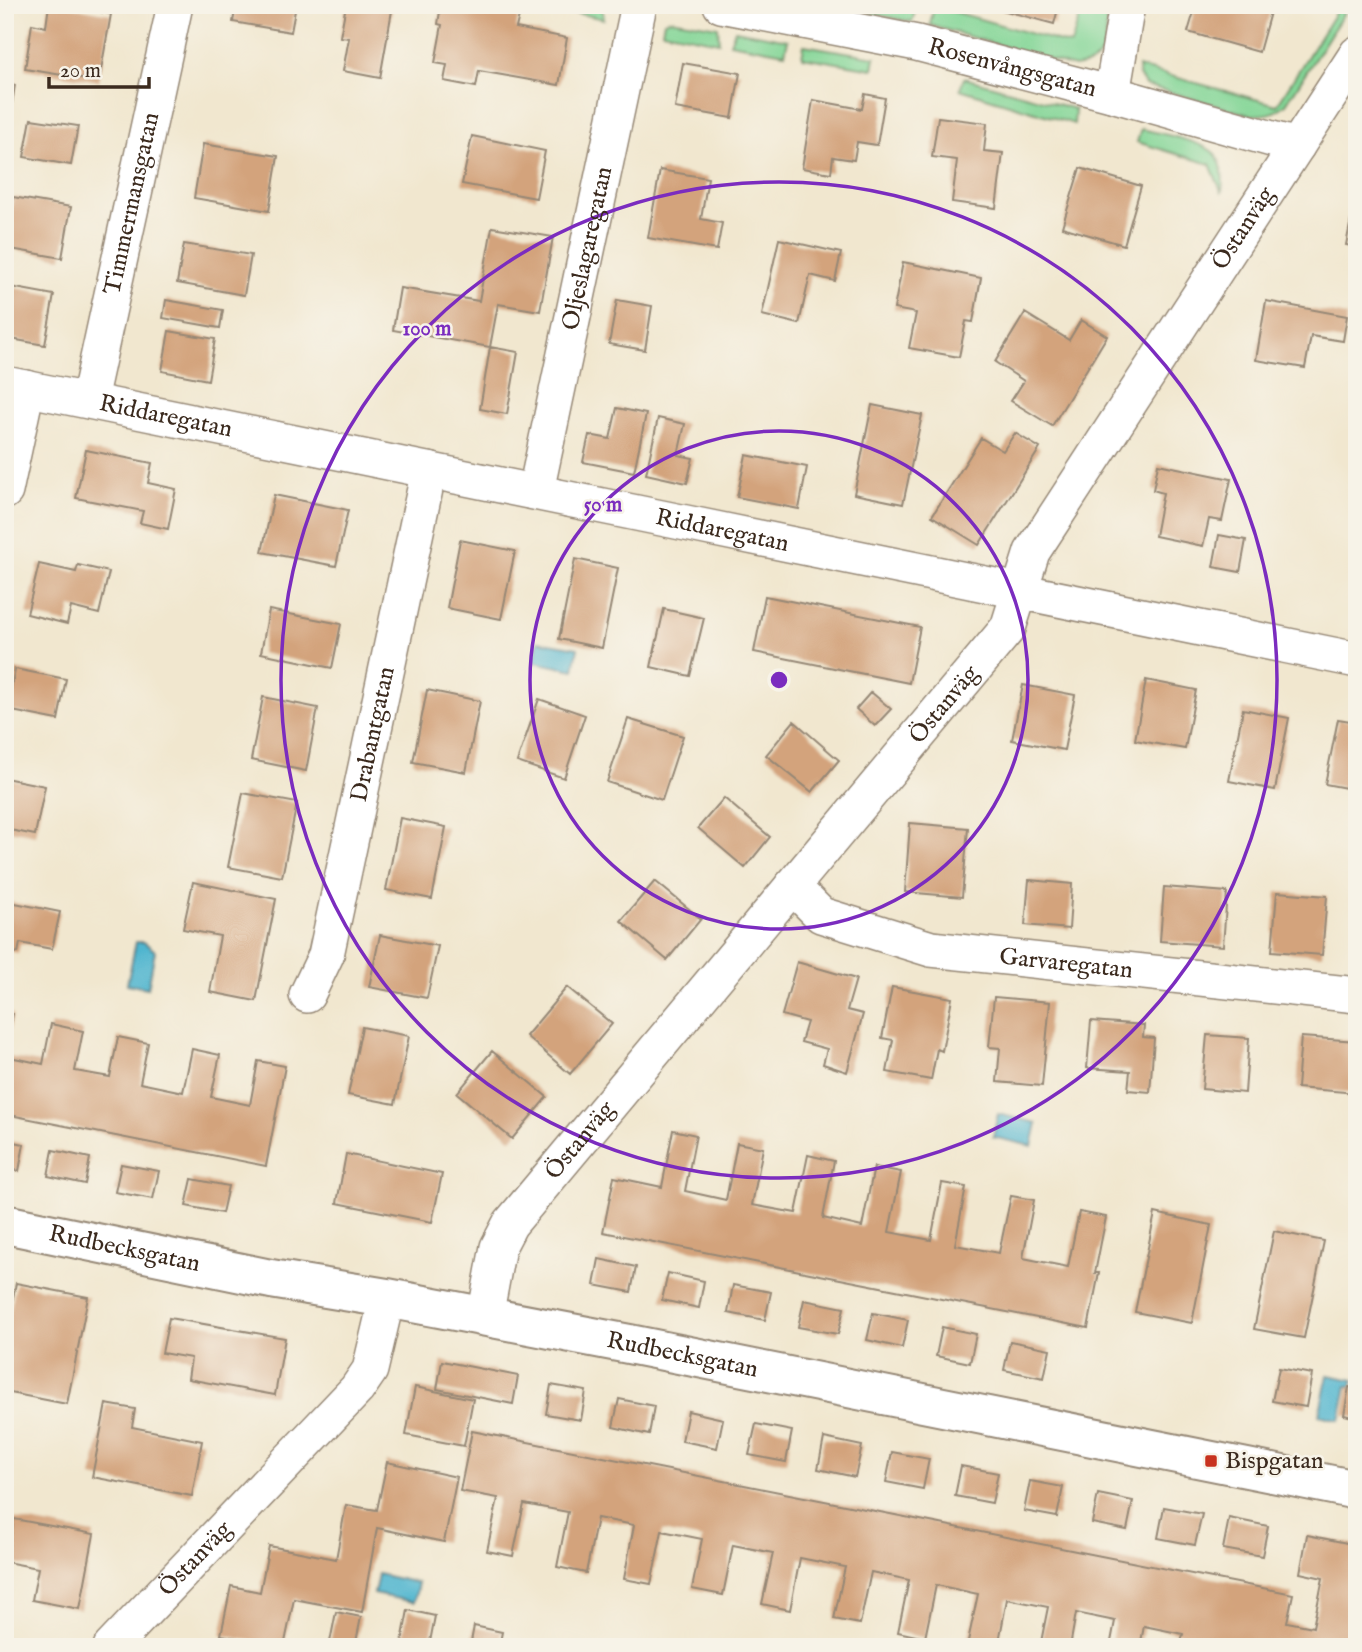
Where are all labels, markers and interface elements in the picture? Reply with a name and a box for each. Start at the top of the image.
street label: Rosenvångsgatan [924,31,1100,105]
scale bar [49,46,149,90]
text: 20 m [60,58,101,85]
street label: Timmermansgatan [97,109,167,298]
street label: Oljeslagaregatan [555,163,620,333]
street label: Östanväg [1205,180,1282,276]
text: 100 m [402,316,452,343]
street label: Riddaregatan [97,388,235,445]
text: 50 m [584,492,623,519]
street label: Riddaregatan [653,502,792,559]
street label: Östanväg [902,658,986,750]
street label: Drabantgatan [343,664,402,805]
centre of rings [767,668,791,692]
street label: Garvaregatan [998,941,1134,986]
street label: Östanväg [538,1094,622,1186]
street label: Rudbecksgatan [46,1218,203,1279]
street label: Rudbecksgatan [604,1325,761,1385]
place label: Bispgatan [1225,1446,1324,1477]
marker: Bispgatan [1203,1453,1219,1469]
street label: Östanväg [152,1513,239,1603]

